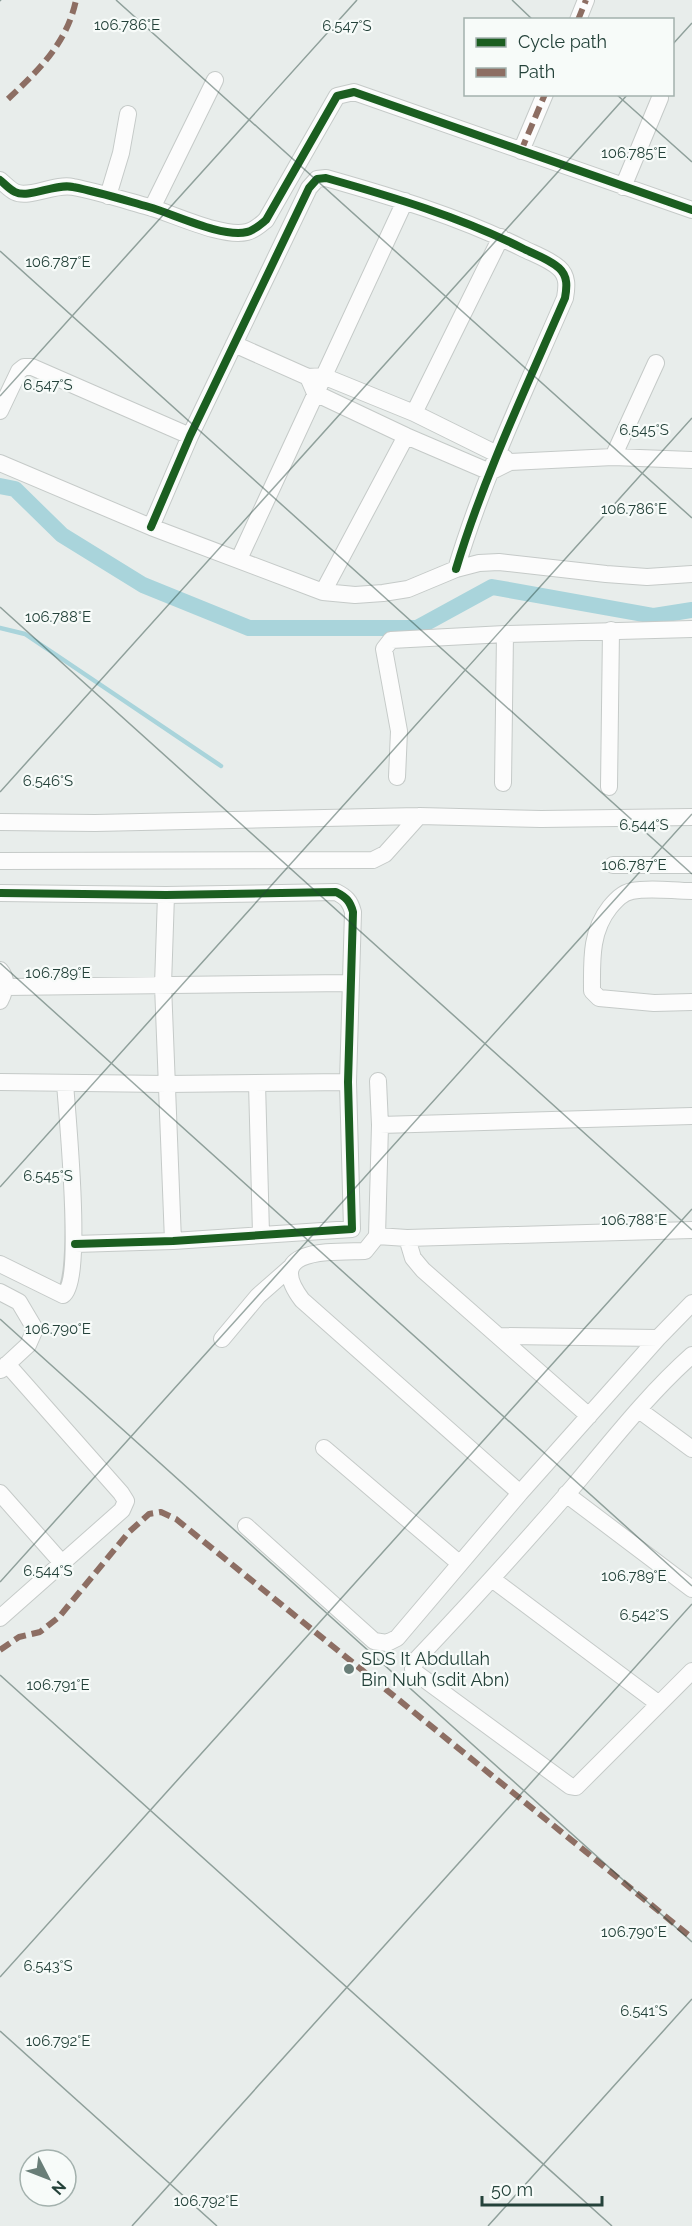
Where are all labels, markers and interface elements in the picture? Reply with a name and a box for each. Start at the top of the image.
text: 106.786°E [94,16,160,34]
text: 6.547°S [322,17,372,35]
legend [464,18,674,96]
text: Cycle path [518,31,607,52]
text: Path [518,61,555,82]
text: 106.785°E [601,144,667,162]
text: 106.787°E [25,253,91,271]
text: 6.547°S [23,376,73,394]
text: 6.545°S [619,421,669,439]
text: 106.786°E [601,500,667,518]
text: 106.788°E [25,608,91,626]
text: 6.546°S [23,772,73,790]
text: 6.544°S [619,816,669,834]
text: 106.787°E [601,856,667,874]
text: 106.789°E [25,964,91,982]
text: 6.545°S [23,1167,73,1185]
text: 106.788°E [601,1211,667,1229]
text: 106.790°E [25,1320,91,1338]
text: 6.544°S [23,1562,73,1580]
text: 106.789°E [601,1567,667,1585]
text: 6.542°S [620,1606,668,1624]
place label: SDS It Abdullah Bin Nuh (sdit Abn) [361,1648,509,1690]
marker: SDS It Abdullah Bin Nuh (sdit Abn) [342,1662,356,1676]
text: 106.791°E [26,1676,90,1694]
text: 106.790°E [601,1923,667,1941]
text: 6.543°S [23,1957,73,1975]
text: 6.541°S [620,2002,668,2020]
text: 106.792°E [26,2032,90,2050]
north arrow [18,2148,78,2208]
scale bar [482,2169,602,2207]
text: N [48,2177,70,2199]
text: 50 m [491,2179,533,2200]
text: 106.792°E [174,2192,238,2210]

